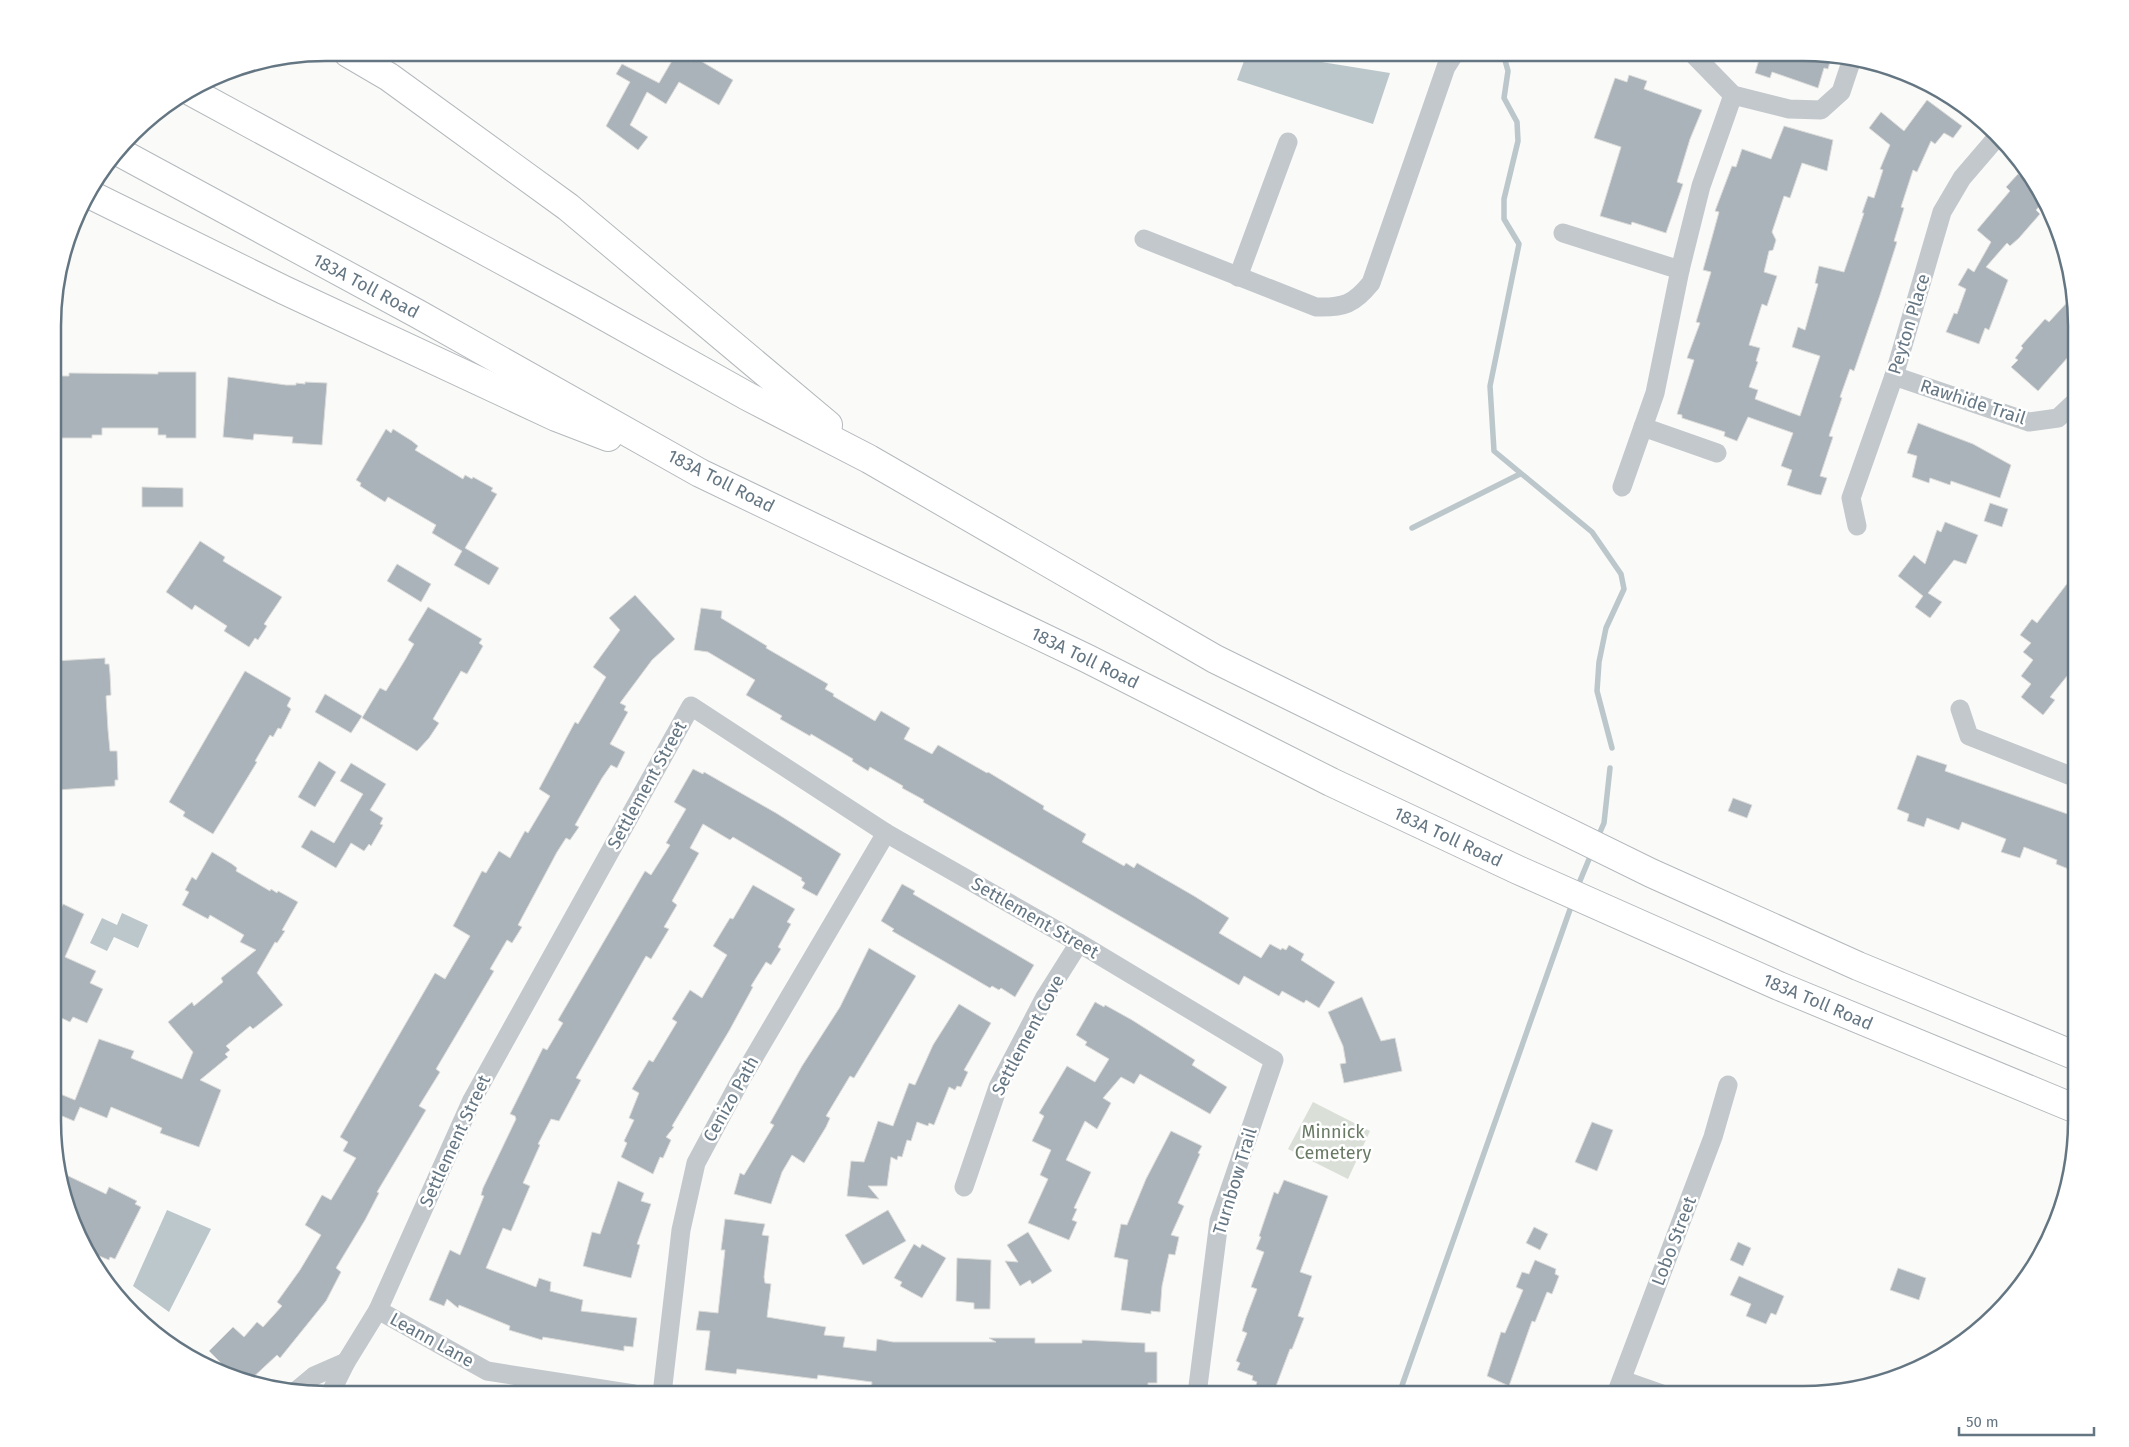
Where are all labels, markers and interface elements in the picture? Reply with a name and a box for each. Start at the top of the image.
street label: 183A Toll Road [309,249,423,323]
street label: Peyton Place [1883,271,1935,377]
street label: Rawhide Trail [1918,375,2028,429]
street label: 183A Toll Road [664,445,778,517]
street label: 183A Toll Road [1027,622,1143,694]
street label: Settlement Street [603,717,692,853]
street label: 183A Toll Road [1390,802,1506,872]
street label: Settlement Street [967,873,1103,964]
street label: 183A Toll Road [1760,969,1876,1035]
street label: Settlement Cove [987,971,1069,1099]
street label: Cenizo Path [698,1052,764,1146]
street label: Settlement Street [415,1071,495,1211]
park label: Minnick Cemetery [1295,1121,1371,1164]
street label: Turnbow Trail [1208,1125,1262,1237]
street label: Lobo Street [1647,1193,1701,1289]
street label: Leann Lane [386,1308,478,1372]
scale bar [1959,1404,2094,1436]
text: 50 m [1966,1413,1999,1431]

